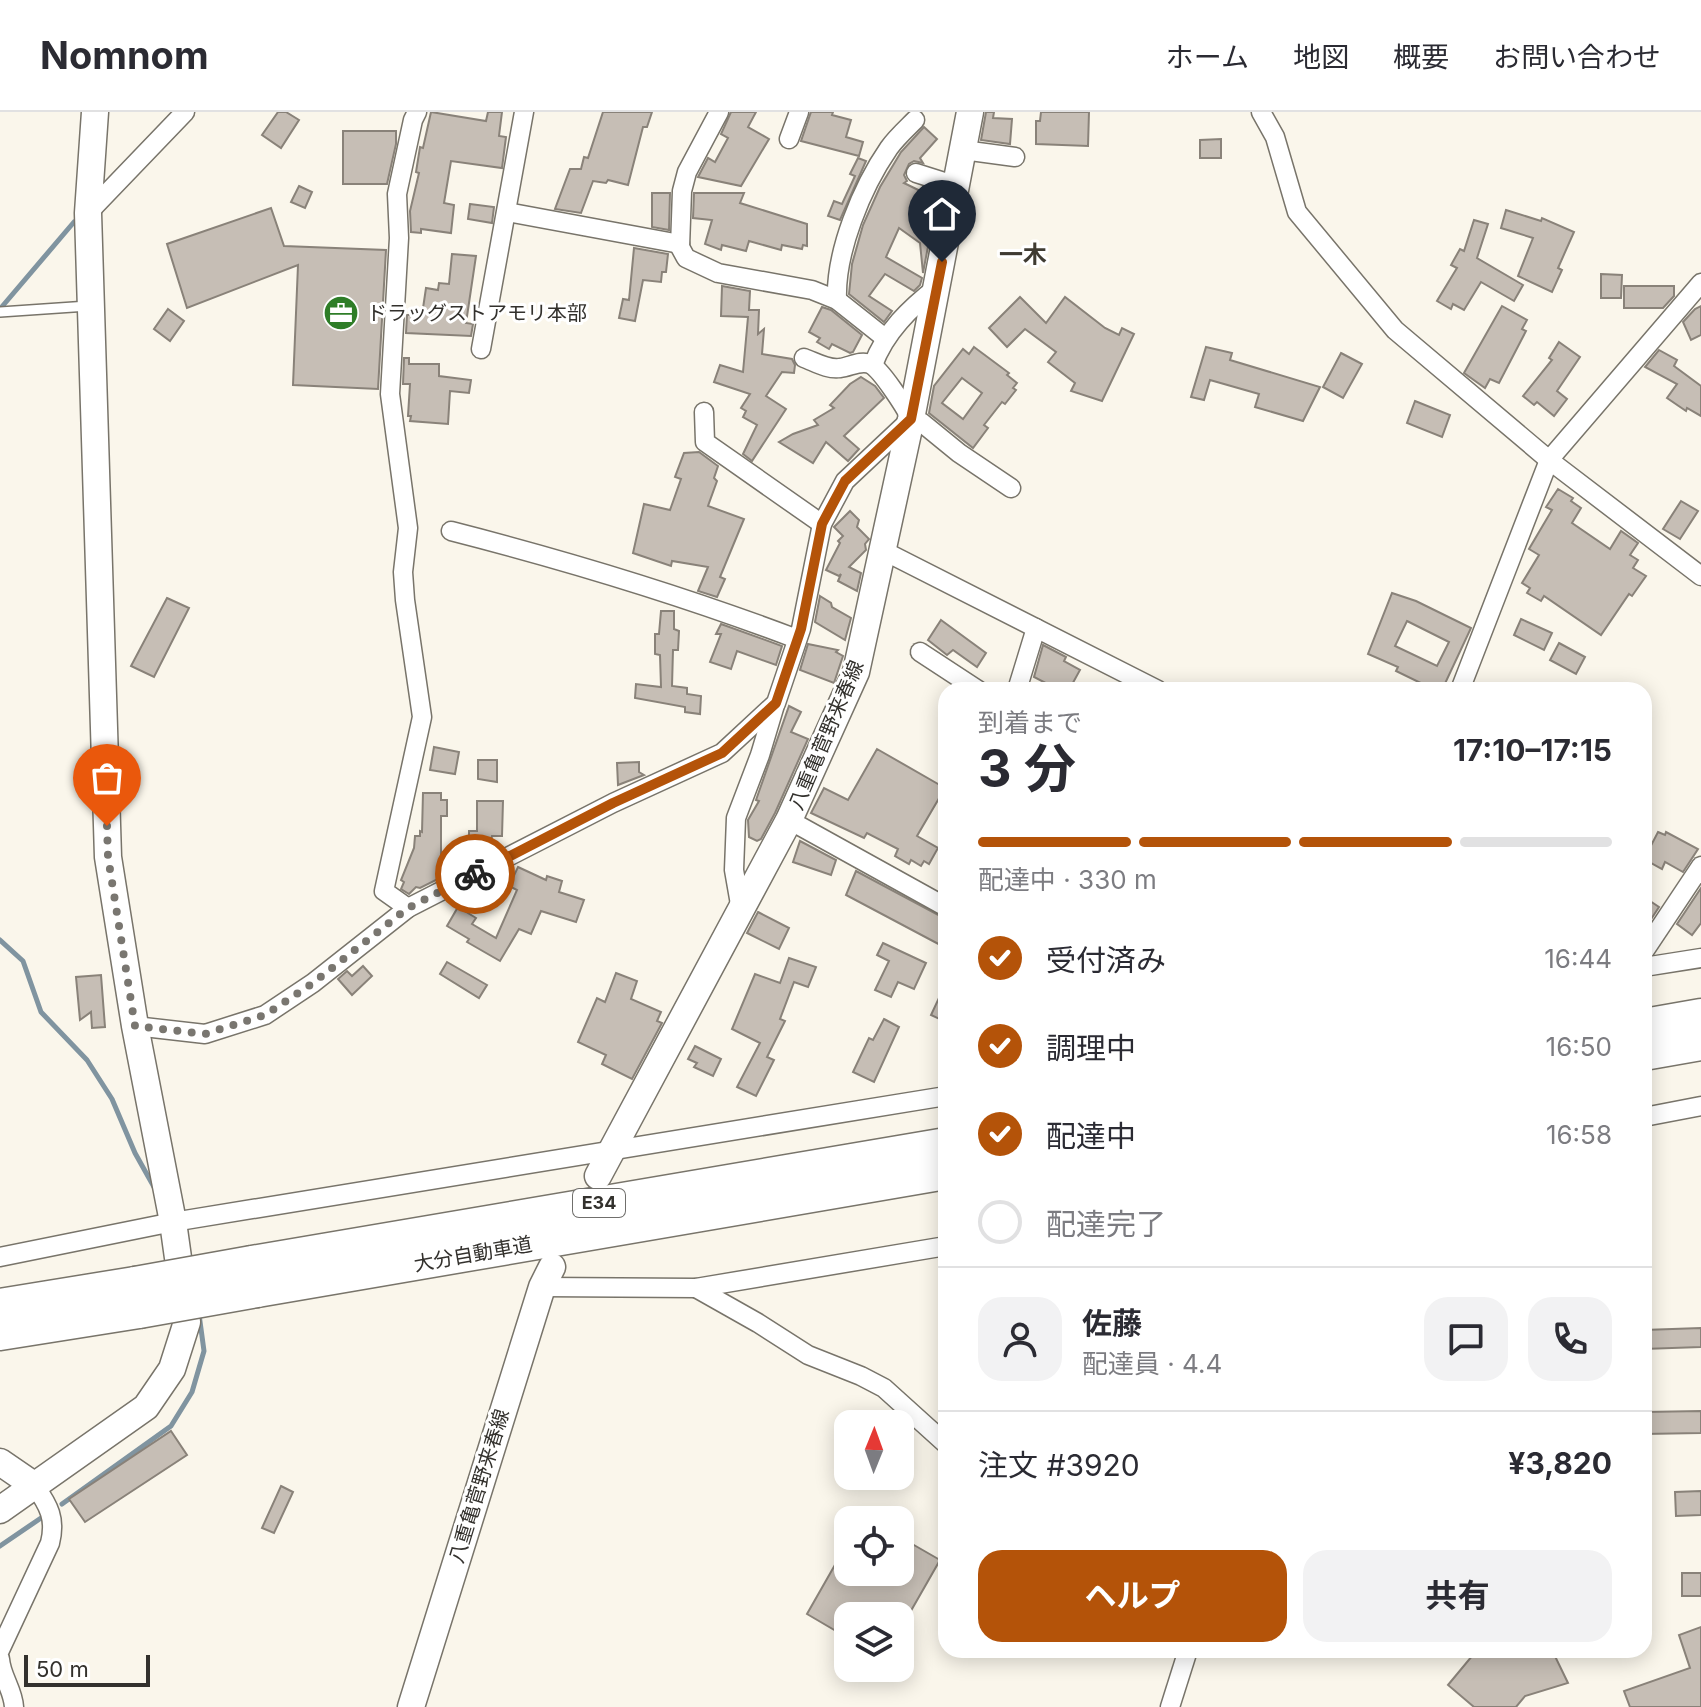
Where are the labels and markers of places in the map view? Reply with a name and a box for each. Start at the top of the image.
pin [908,180,976,262]
office icon: ドラッグストアモリ本部 [322,294,360,332]
place label: ドラッグストアモリ本部 [367,301,587,325]
pin [73,744,141,826]

